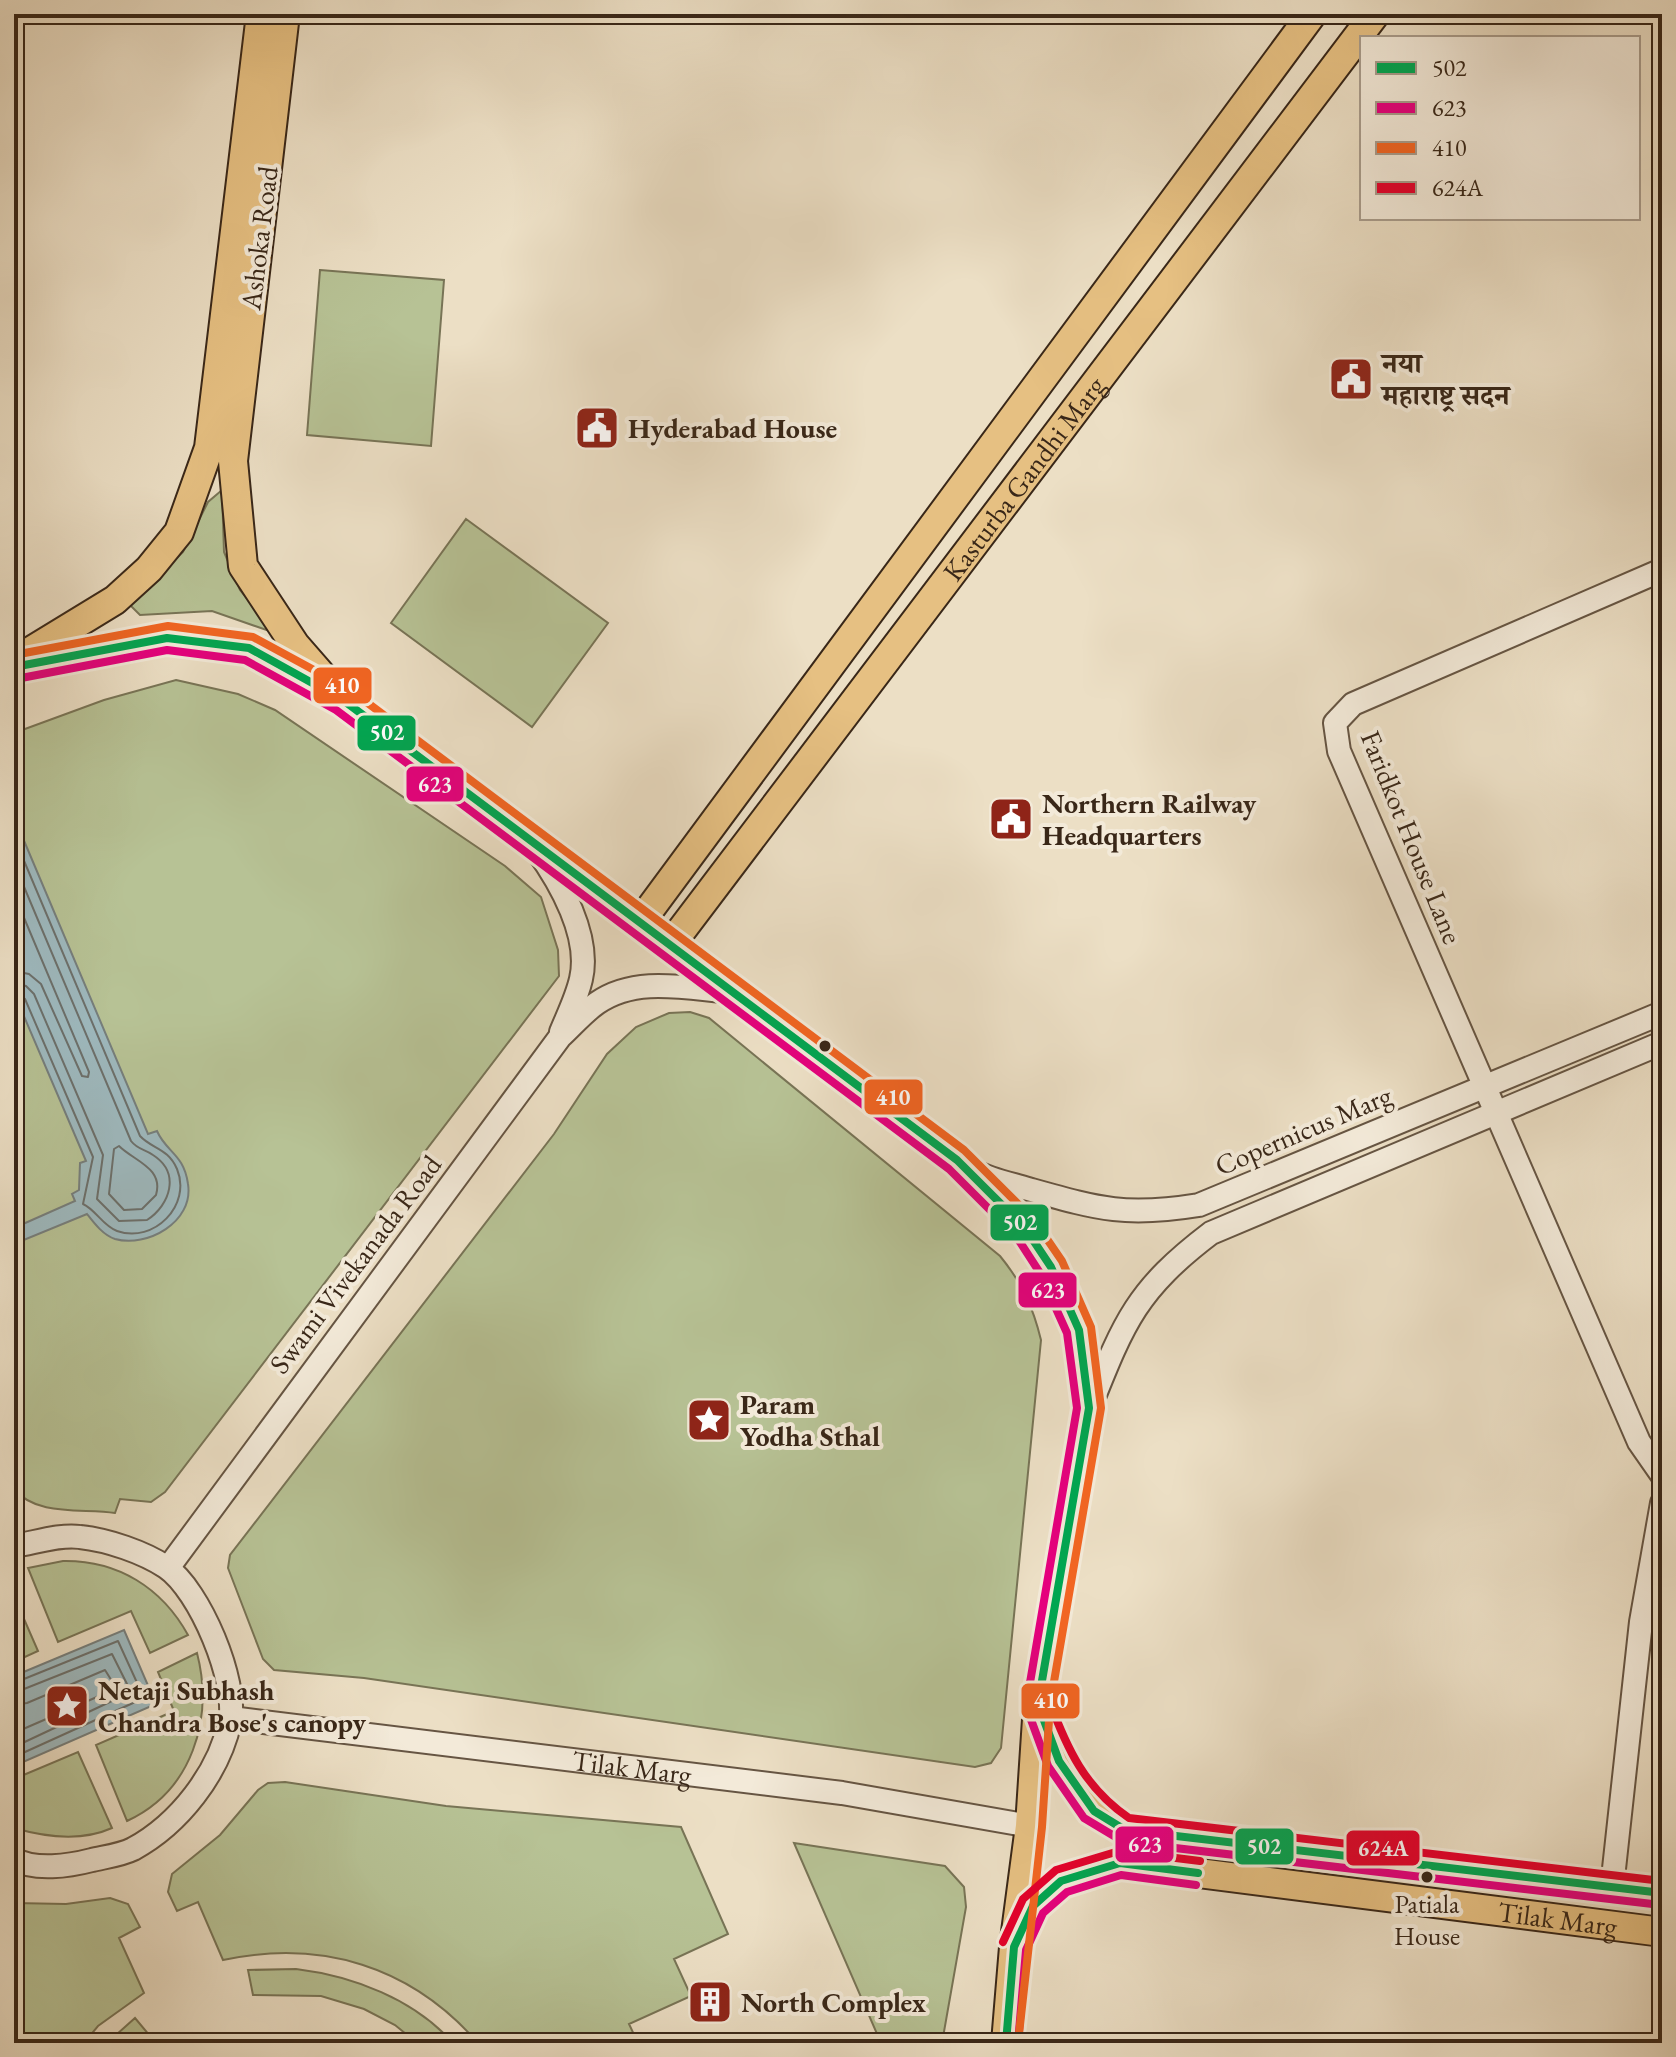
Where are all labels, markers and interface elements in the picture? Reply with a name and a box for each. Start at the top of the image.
legend [1360,36,1640,220]
text: 502 [1432,52,1467,83]
text: 623 [1432,92,1467,123]
text: 410 [1432,132,1467,163]
street label: Ashoka Road [232,163,286,313]
text: 624A [1432,172,1484,203]
place label: नया महाराष्ट्र सदन [1380,345,1512,413]
public building icon: नया महाराष्ट्र सदन [1327,355,1375,403]
street label: Kasturba Gandhi Marg [934,368,1113,588]
public building icon: Hyderabad House [573,404,621,452]
place label: Hyderabad House [628,410,837,446]
line badge: 410 [312,666,373,705]
text: 410 [325,671,360,700]
line badge: 502 [356,714,417,752]
text: 502 [370,718,405,747]
street label: Faridkot House Lane [1353,725,1471,949]
line badge: 623 [405,765,465,803]
text: 623 [418,770,452,799]
place label: Northern Railway Headquarters [1042,785,1257,853]
public building icon: Northern Railway Headquarters [987,795,1035,843]
unlabelled marker [817,1038,833,1054]
street label: Copernicus Marg [1209,1076,1397,1183]
line badge: 410 [863,1078,924,1116]
text: 410 [876,1083,911,1112]
street label: Swami Vivekanada Road [261,1147,449,1380]
line badge: 502 [989,1203,1050,1242]
text: 502 [1003,1208,1038,1237]
line badge: 623 [1017,1271,1078,1309]
text: 623 [1031,1276,1065,1305]
place label: Param Yodha Sthal [740,1386,880,1454]
place icon: Param Yodha Sthal [685,1396,733,1444]
place label: Netaji Subhash Chandra Bose's canopy [98,1672,367,1740]
place icon: Netaji Subhash Chandra Bose's canopy [43,1682,91,1730]
line badge: 410 [1020,1682,1081,1720]
text: 410 [1034,1686,1069,1715]
street label: Tilak Marg [570,1742,694,1792]
line badge: 623 [1114,1825,1175,1864]
line badge: 502 [1234,1827,1295,1866]
line badge: 624A [1345,1829,1421,1867]
text: 623 [1128,1830,1162,1859]
text: 502 [1247,1832,1282,1861]
text: 624A [1358,1834,1409,1863]
marker: Patiala House [1419,1869,1435,1885]
place label: Patiala House [1394,1887,1460,1953]
street label: Tilak Marg [1496,1893,1620,1944]
building icon: North Complex [686,1978,734,2026]
place label: North Complex [741,1984,926,2020]

